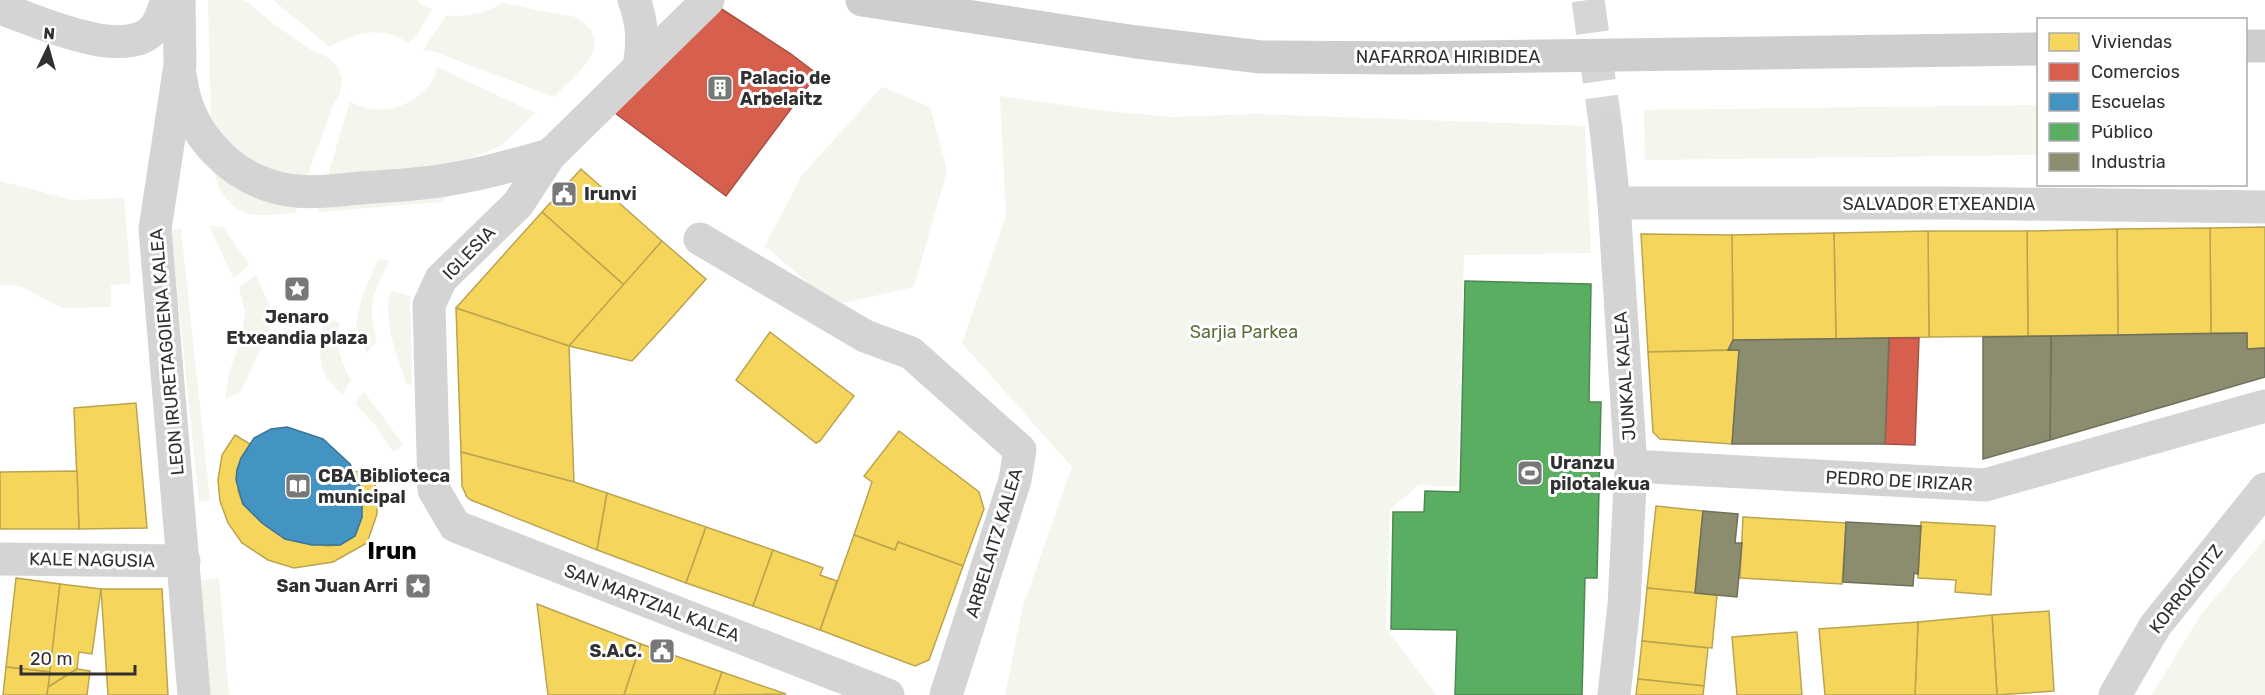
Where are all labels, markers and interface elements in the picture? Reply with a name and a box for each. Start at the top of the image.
north arrow [18,18,78,78]
legend [2037,18,2247,186]
text: N [43,24,56,44]
text: Viviendas [2091,31,2172,53]
street label: NAFARROA HIRIBIDEA [1356,46,1540,68]
text: Comercios [2091,61,2180,83]
place label: Palacio de Arbelaitz [740,67,831,110]
building icon: Palacio de Arbelaitz [705,73,735,103]
text: Escuelas [2091,91,2165,113]
text: Público [2091,121,2153,143]
text: Industria [2091,151,2166,173]
public building icon: Irunvi [549,179,579,209]
place label: Irunvi [584,183,637,205]
street label: SALVADOR ETXEANDIA [1843,193,2035,215]
street label: IGLESIA [438,221,500,285]
street label: LEON IRURETAGOIENA KALEA [145,228,189,476]
place icon: Jenaro Etxeandia plaza [282,274,312,304]
place label: Jenaro Etxeandia plaza [226,306,368,349]
street label: JUNKAL KALEA [1610,311,1640,441]
park label: Sarjia Parkea [1190,321,1298,343]
place label: Uranzu pilotalekua [1550,452,1650,495]
sports icon: Uranzu pilotalekua [1515,458,1545,488]
place label: CBA Biblioteca municipal [318,465,450,508]
street label: ARBELAITZ KALEA [961,465,1027,621]
street label: PEDRO DE IRIZAR [1825,466,1973,496]
library icon: CBA Biblioteca municipal [283,471,313,501]
district label: Irun [367,537,417,565]
street label: KORROKOITZ [2145,540,2228,638]
street label: KALE NAGUSIA [29,548,155,572]
street label: SAN MARTZIAL KALEA [561,559,743,647]
place icon: San Juan Arri [403,571,433,601]
place label: San Juan Arri [277,575,398,597]
public building icon: S.A.C. [647,636,677,666]
scale bar [21,638,135,676]
place label: S.A.C. [589,640,642,662]
text: 20 m [30,648,72,670]

